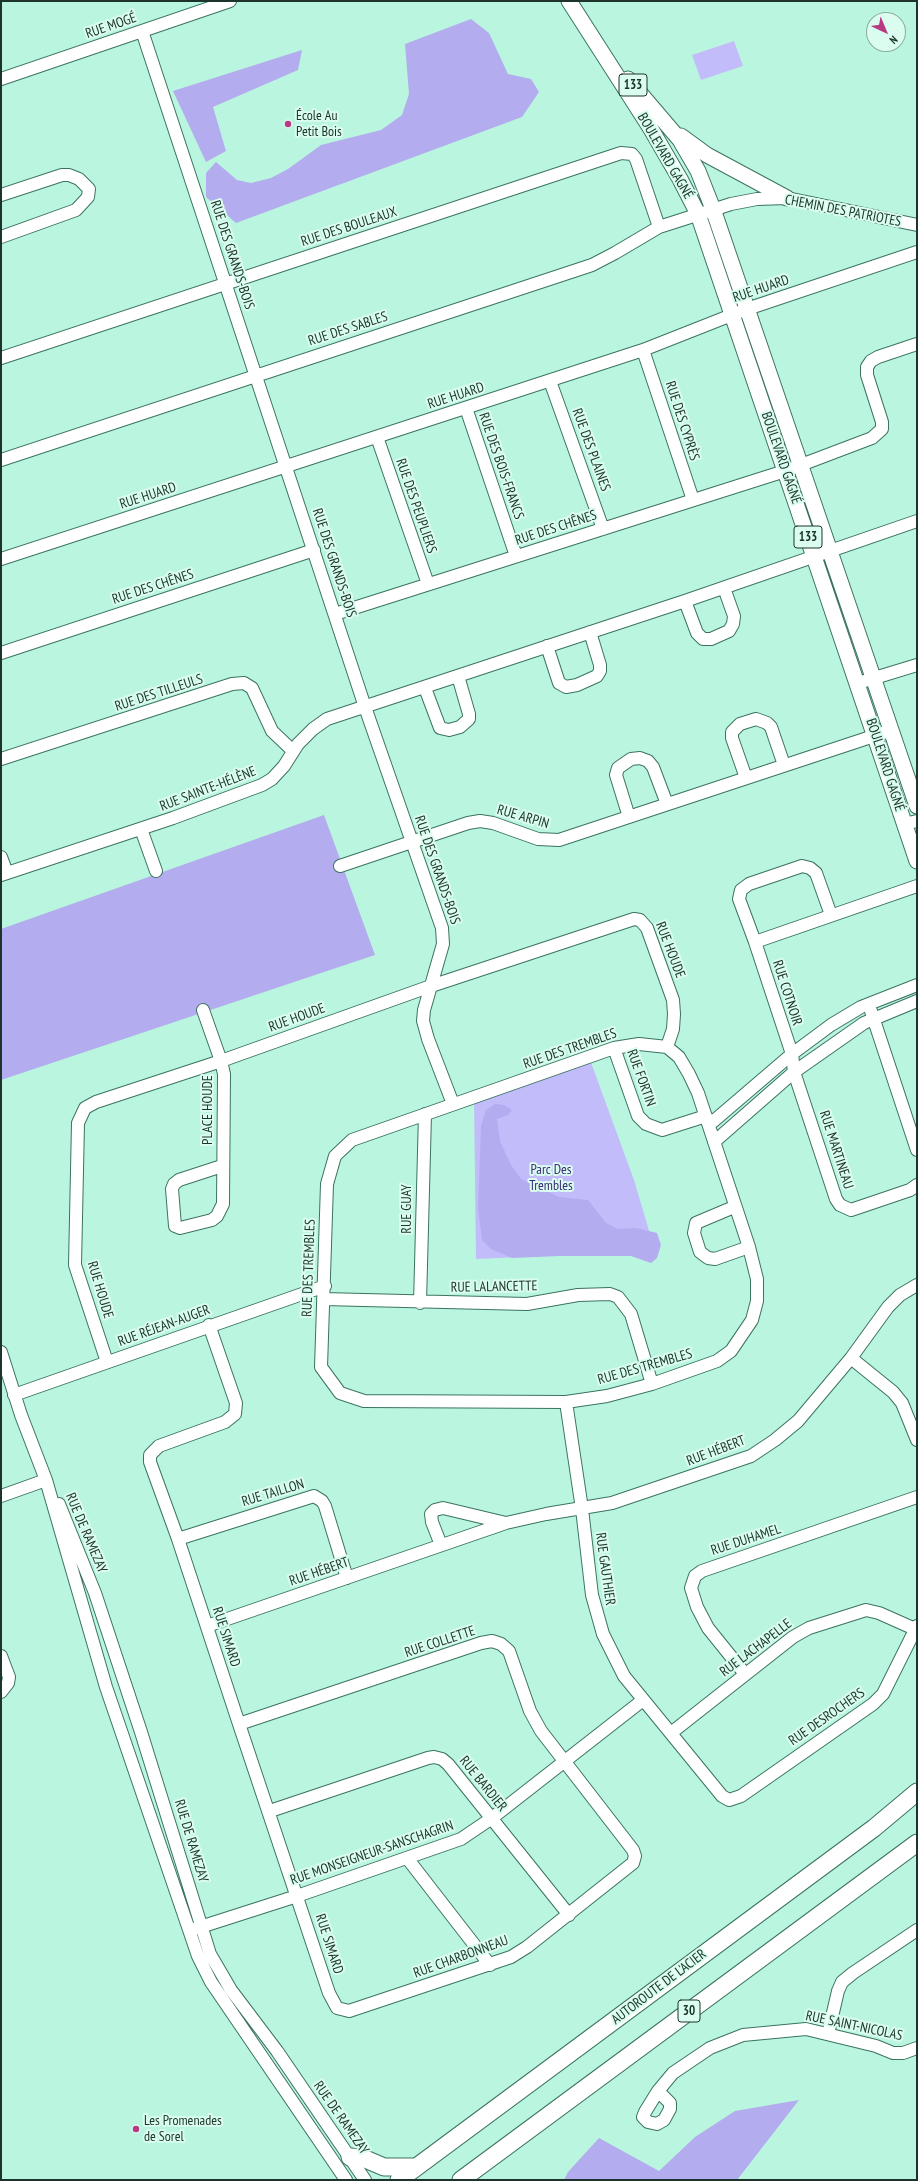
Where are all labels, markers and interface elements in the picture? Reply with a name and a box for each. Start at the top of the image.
street label: RUE MOGÉ [83,10,139,42]
north arrow [866,12,906,52]
text: N [887,33,901,47]
road number: 133 [619,74,647,96]
place label: École Au Petit Bois [296,108,342,140]
street label: BOULEVARD GAGNÉ [634,110,696,202]
marker: École Au Petit Bois [283,119,293,129]
street label: CHEMIN DES PATRIOTES [783,191,903,231]
street label: RUE DES GRANDS-BOIS [206,198,258,312]
street label: RUE DES BOULEAUX [299,204,399,250]
street label: RUE HUARD [731,272,791,306]
street label: RUE DES SABLES [306,308,390,350]
street label: RUE HUARD [426,379,486,413]
street label: RUE DES CYPRÈS [661,379,703,463]
street label: RUE DES PLAINES [568,406,614,494]
street label: RUE DES BOIS-FRANCS [475,410,527,522]
street label: BOULEVARD GAGNÉ [757,410,805,506]
street label: RUE DES PEUPLIERS [392,456,440,556]
street label: RUE HUARD [118,479,178,513]
street label: RUE DES GRANDS-BOIS [308,506,360,620]
street label: RUE DES CHÊNES [513,507,599,549]
road number: 133 [794,526,822,548]
street label: RUE DES CHÊNES [110,566,196,608]
street label: RUE DES TILLEULS [113,671,205,715]
street label: BOULEVARD GAGNÉ [862,716,908,814]
street label: RUE SAINTE-HÉLÈNE [158,763,258,815]
street label: RUE ARPIN [495,802,551,832]
street label: RUE DES GRANDS-BOIS [411,814,463,926]
street label: RUE HOUDE [652,920,688,980]
street label: RUE COTNOIR [769,958,805,1028]
street label: RUE HOUDE [266,1000,328,1036]
street label: RUE DES TREMBLES [521,1025,619,1073]
street label: RUE FORTIN [623,1047,659,1109]
street label: PLACE HOUDE [200,1075,216,1145]
street label: RUE MARTINEAU [815,1109,857,1191]
park label: Parc Des Trembles [529,1162,573,1194]
street label: RUE GUAY [399,1184,415,1234]
street label: RUE DES TREMBLES [299,1219,319,1317]
street label: RUE HOUDE [83,1259,117,1321]
street label: RUE LALANCETTE [450,1278,538,1296]
street label: RUE RÉJEAN-AUGER [116,1302,212,1350]
street label: RUE DES TREMBLES [596,1345,694,1389]
street label: RUE HÉBERT [684,1432,748,1470]
street label: RUE TAILLON [240,1476,306,1510]
street label: RUE DE RAMEZAY [62,1490,110,1576]
street label: RUE DUHAMEL [709,1521,783,1559]
street label: RUE GAUTHIER [592,1531,618,1607]
street label: RUE HÉBERT [287,1554,351,1590]
street label: RUE SIMARD [208,1605,244,1669]
street label: RUE LACHAPELLE [717,1616,795,1680]
street label: RUE COLLETTE [403,1623,477,1661]
street label: RUE DESROCHERS [786,1685,868,1749]
street label: RUE BARDIER [456,1753,510,1815]
street label: RUE DE RAMEZAY [170,1798,212,1884]
street label: RUE MONSEIGNEUR-SANSCHAGRIN [288,1817,456,1889]
street label: RUE SIMARD [311,1912,347,1976]
street label: RUE CHARBONNEAU [411,1932,511,1982]
street label: AUTOROUTE DE L'ACIER [608,1946,710,2028]
road number: 30 [678,2000,700,2022]
street label: RUE SAINT-NICOLAS [804,2008,904,2044]
street label: RUE DE RAMEZAY [310,2078,372,2158]
place label: Les Promenades de Sorel [144,2113,222,2146]
marker: Les Promenades de Sorel [131,2124,141,2134]

